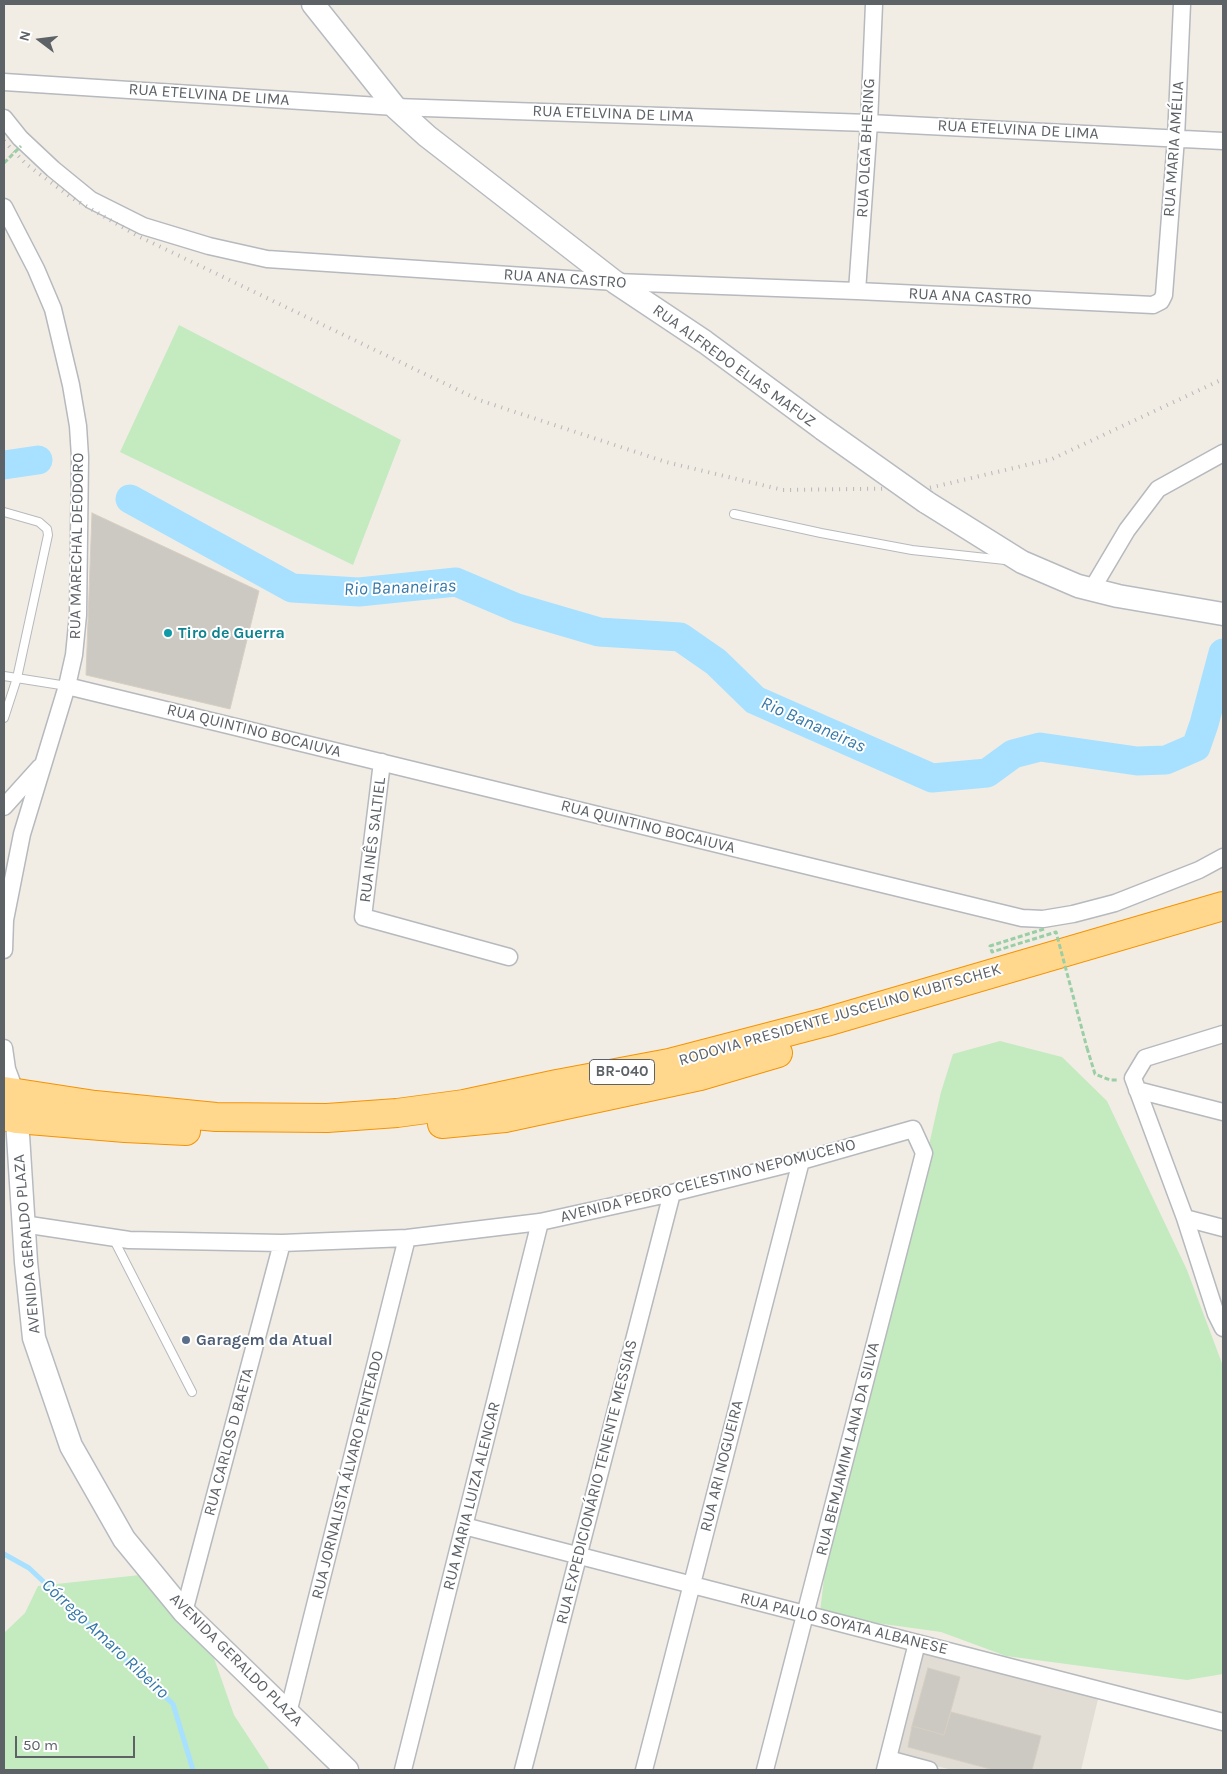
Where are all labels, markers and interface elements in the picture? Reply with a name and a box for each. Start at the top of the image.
north arrow [15,15,65,65]
text: N [16,29,35,43]
street label: RUA OLGA BHERING [853,78,879,218]
street label: RUA ETELVINA DE LIMA [128,80,290,110]
street label: RUA MARIA AMÉLIA [1160,80,1188,218]
street label: RUA ETELVINA DE LIMA [532,102,694,126]
street label: RUA ETELVINA DE LIMA [937,116,1099,144]
street label: RUA ANA CASTRO [503,265,627,293]
street label: RUA ANA CASTRO [908,284,1032,310]
street label: RUA ALFREDO ELIAS MAFUZ [649,301,819,431]
street label: RUA MARECHAL DEODORO [66,453,88,639]
water label: Rio Bananeiras [344,575,456,601]
place label: Tiro de Guerra [178,623,285,643]
marker: Tiro de Guerra [162,627,174,639]
water label: Rio Bananeiras [757,692,869,758]
street label: RUA QUINTINO BOCAIUVA [165,700,343,762]
street label: RUA INÊS SALTIEL [356,776,390,904]
street label: RUA QUINTINO BOCAIUVA [559,796,737,858]
street label: RODOVIA PRESIDENTE JUSCELINO KUBITSCHEK [677,960,1003,1070]
road number: BR-040 [590,1060,654,1084]
street label: AVENIDA PEDRO CELESTINO NEPOMUCENO [558,1135,858,1227]
street label: AVENIDA GERALDO PLAZA [10,1153,44,1335]
place label: Garagem da Atual [196,1330,333,1350]
marker: Garagem da Atual [180,1334,192,1346]
street label: RUA EXPEDICIONÁRIO TENENTE MESSIAS [552,1338,642,1626]
street label: RUA BEMJAMIM LANA DA SILVA [812,1340,884,1558]
street label: RUA JORNALISTA ÁLVARO PENTEADO [308,1349,388,1601]
street label: RUA CARLOS D BAETA [200,1366,258,1518]
street label: RUA ARI NOGUEIRA [696,1398,748,1534]
street label: RUA MARIA LUIZA ALENCAR [439,1400,505,1592]
water label: Córrego Amaro Ribeiro [37,1574,173,1704]
street label: AVENIDA GERALDO PLAZA [165,1589,307,1731]
street label: RUA PAULO SOYATA ALBANESE [738,1589,950,1659]
scale bar [18,1726,138,1758]
text: 50 m [23,1736,58,1754]

